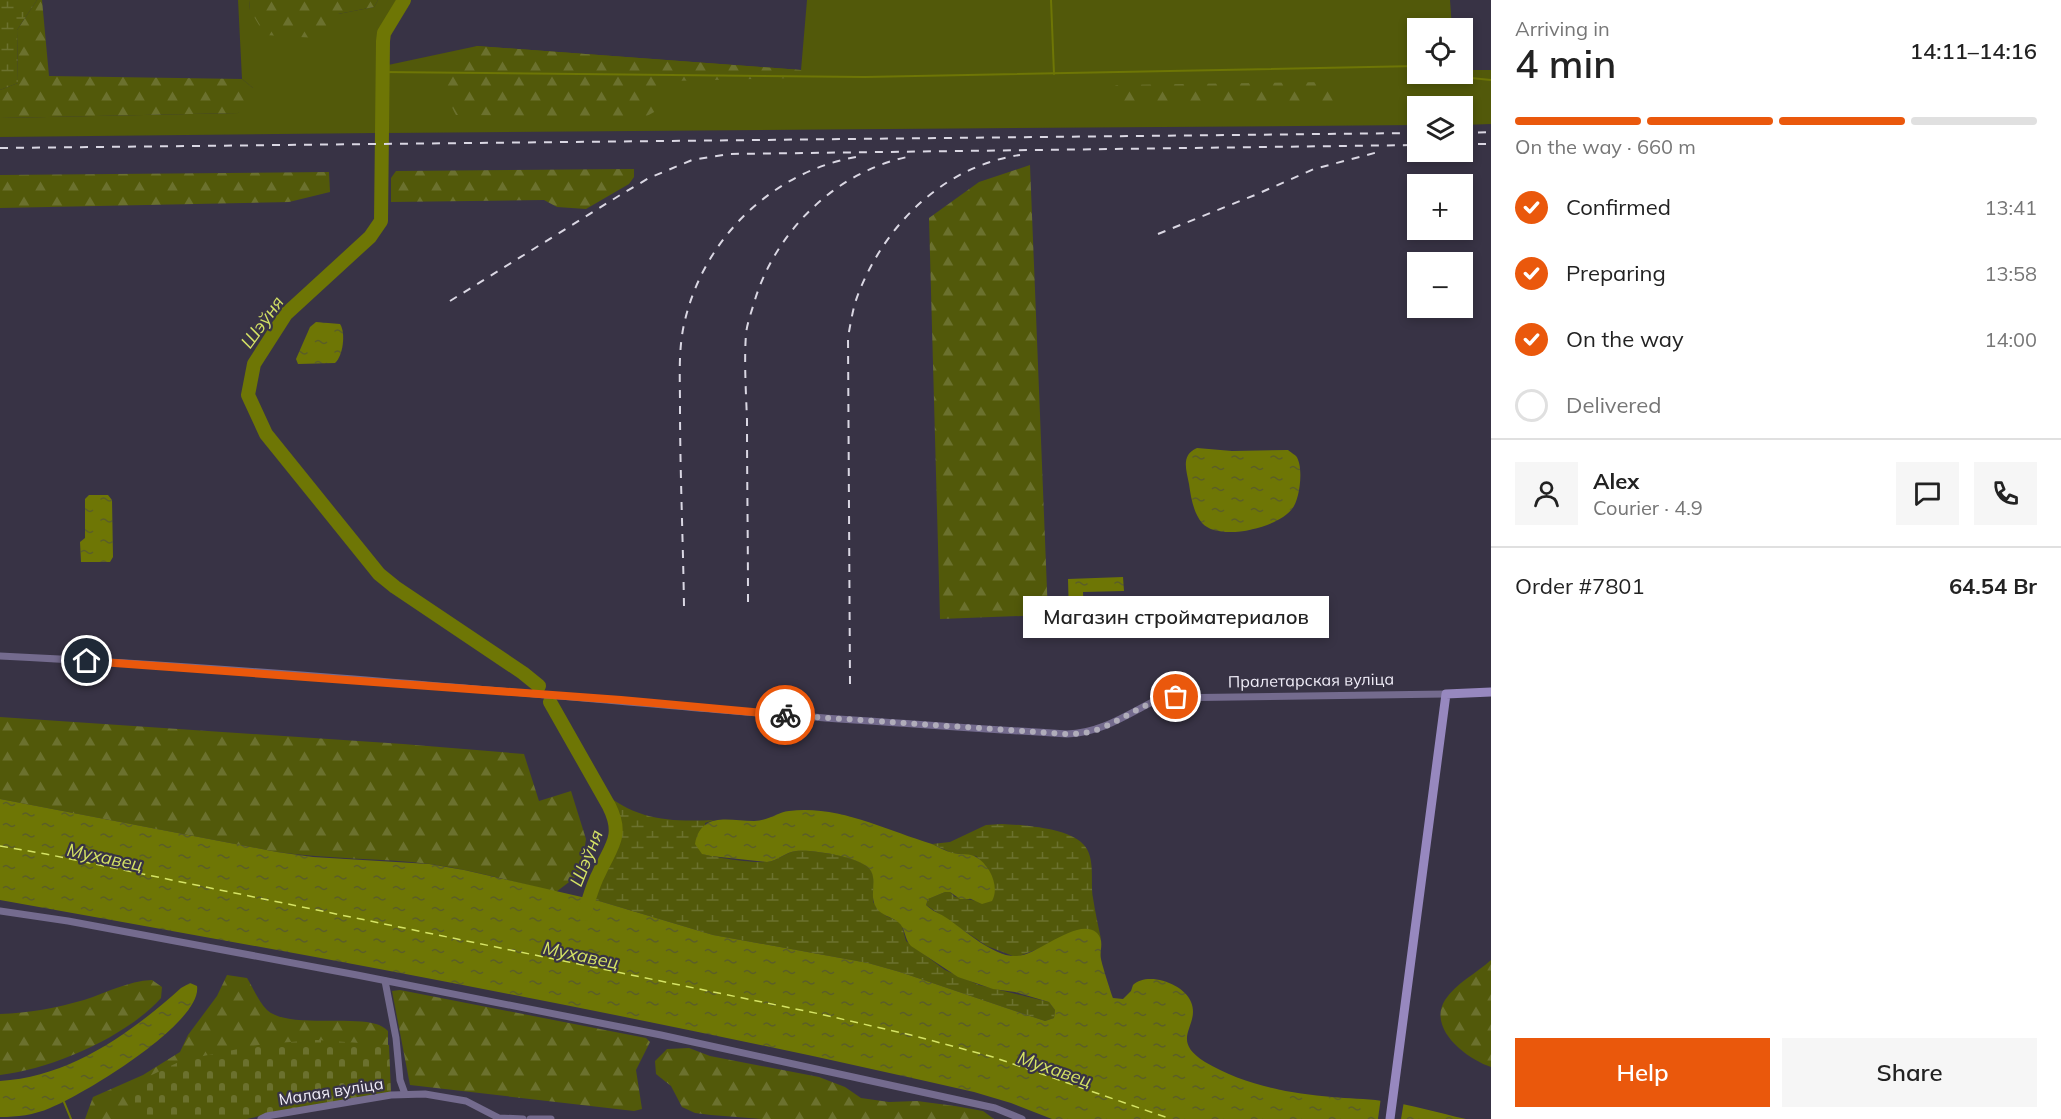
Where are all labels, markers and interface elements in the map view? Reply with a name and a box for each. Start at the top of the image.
text: Arriving in [1515,16,1610,41]
map controls [1407,18,1473,318]
button: locate [1407,18,1473,84]
text: 14:11–14:16 [1910,37,2037,65]
text: 4 min [1515,39,1616,88]
button: layers [1407,96,1473,162]
text: On the way · 660 m [1515,134,1696,159]
button: + [1407,174,1473,240]
icon: check [1515,191,1548,224]
text: Confirmed [1566,193,1671,221]
text: 13:41 [1984,195,2037,220]
button: − [1407,252,1473,318]
icon: check [1515,257,1548,290]
text: Preparing [1566,259,1666,287]
text: 13:58 [1984,261,2037,286]
water label: Шэўня [235,291,289,353]
icon: check [1515,323,1548,356]
text: On the way [1566,325,1684,353]
text: 14:00 [1984,327,2037,352]
text: Delivered [1566,391,1661,419]
button: person [1515,462,1578,525]
button: chat [1896,462,1959,525]
button: phone [1974,462,2037,525]
text: Alex [1593,467,1639,495]
text: Courier · 4.9 [1593,495,1703,520]
text: Order #7801 [1515,572,1645,600]
text: 64.54 Br [1949,572,2037,600]
callout: Магазин стройматериалов [1023,595,1329,637]
text: Магазин стройматериалов [1043,604,1309,629]
pin [61,635,112,686]
icon: home [70,644,103,677]
street label: Пралетарская вуліца [1228,669,1394,691]
pin [1150,671,1201,722]
icon: bag [1159,680,1192,713]
courier [755,685,815,745]
icon: bike [769,699,802,732]
water label: Шэўня [564,826,608,890]
water label: Мухавец [65,838,145,876]
water label: Мухавец [541,936,621,974]
button: Help [1515,1038,1770,1107]
button: Share [1782,1038,2037,1107]
water label: Мухавец [1015,1046,1095,1092]
street label: Малая вуліца [277,1073,385,1109]

